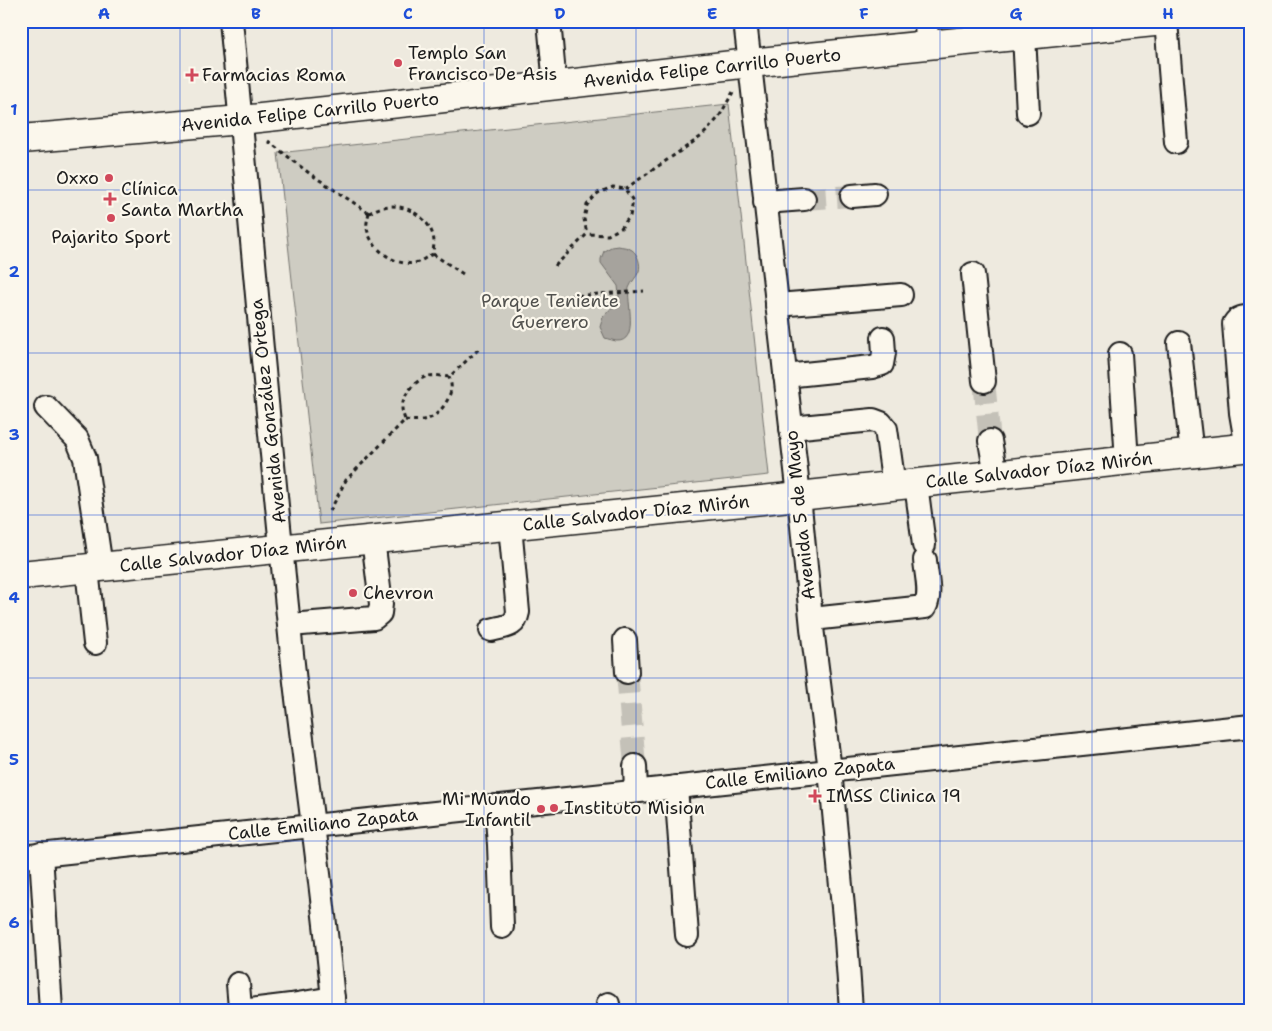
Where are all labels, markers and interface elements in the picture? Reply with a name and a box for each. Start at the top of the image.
text: A [98,3,110,24]
text: B [251,3,261,24]
text: C [403,3,413,24]
text: D [554,3,566,24]
text: E [707,3,717,24]
text: F [859,3,869,24]
text: G [1010,3,1023,24]
text: H [1162,3,1174,24]
place label: Templo San Francisco De Asis [408,41,557,86]
street label: Avenida Felipe Carrillo Puerto [582,43,842,93]
marker: Templo San Francisco De Asis [392,57,404,69]
place label: Farmacias Roma [202,63,346,87]
marker: Farmacias Roma [186,69,198,81]
street label: Avenida Felipe Carrillo Puerto [180,87,440,137]
text: 1 [10,99,18,120]
place label: Oxxo [56,166,99,190]
marker: Oxxo [103,172,115,184]
place label: Clínica Santa Martha [121,177,243,222]
marker: Clínica Santa Martha [103,192,117,206]
marker: Pajarito Sport [105,212,117,224]
place label: Pajarito Sport [51,225,171,249]
text: 2 [8,261,20,282]
park label: Parque Teniente Guerrero [481,289,619,334]
street label: Avenida González Ortega [244,297,292,525]
text: 3 [8,424,20,445]
street label: Avenida 5 de Mayo [779,429,821,601]
street label: Calle Salvador Díaz Mirón [924,446,1154,494]
street label: Calle Salvador Díaz Mirón [521,489,751,537]
street label: Calle Salvador Díaz Mirón [118,530,348,578]
place label: Chevron [363,581,434,605]
text: 4 [8,587,20,608]
marker: Chevron [347,587,359,599]
text: 5 [9,749,19,770]
street label: Calle Emiliano Zapata [704,751,896,795]
place label: IMSS Clinica 19 [826,784,961,808]
place label: Mi Mundo Infantil [442,787,532,832]
marker: IMSS Clinica 19 [808,789,822,803]
place label: Instituto Mision [564,796,705,820]
street label: Calle Emiliano Zapata [227,802,419,846]
marker: Instituto Mision [548,802,560,814]
marker: Mi Mundo Infantil [535,803,547,815]
text: 6 [8,912,20,933]

